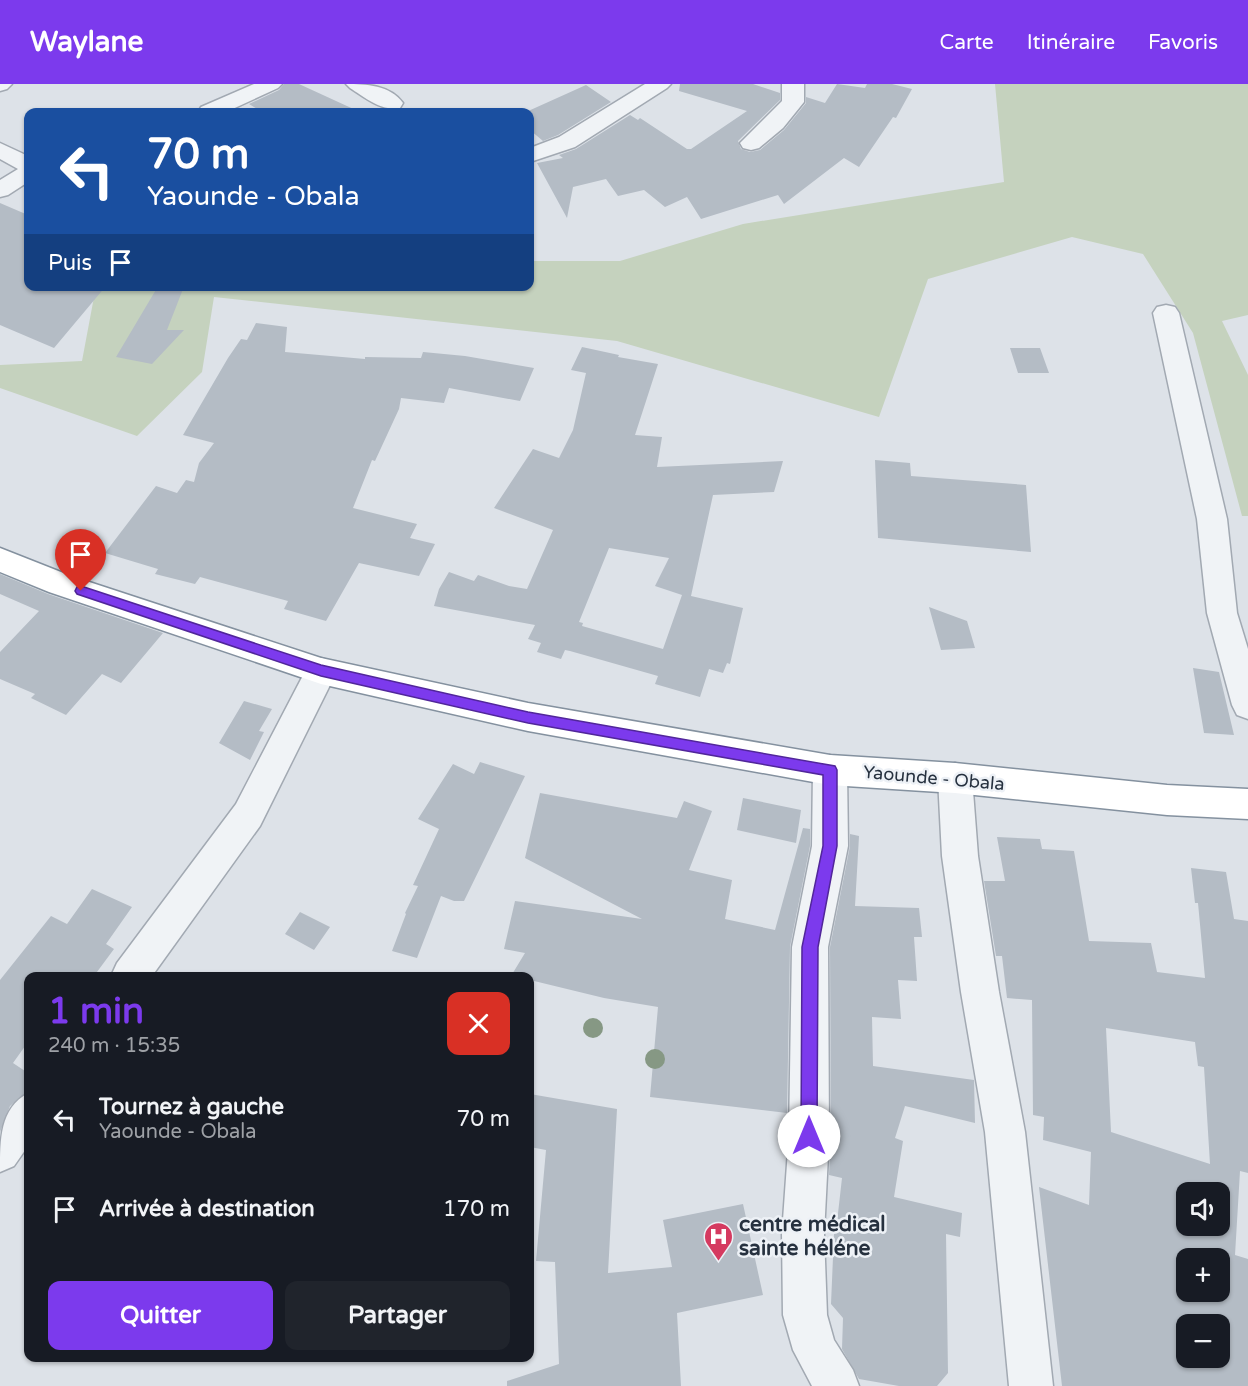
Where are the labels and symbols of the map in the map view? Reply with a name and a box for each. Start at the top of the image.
pin [55,529,106,591]
street label: Yaounde - Obala [862,761,1006,795]
position arrow [777,1104,841,1168]
place label: centre médical sainte héléne [739,1212,886,1261]
hospital icon: centre médical sainte héléne [702,1220,734,1262]

